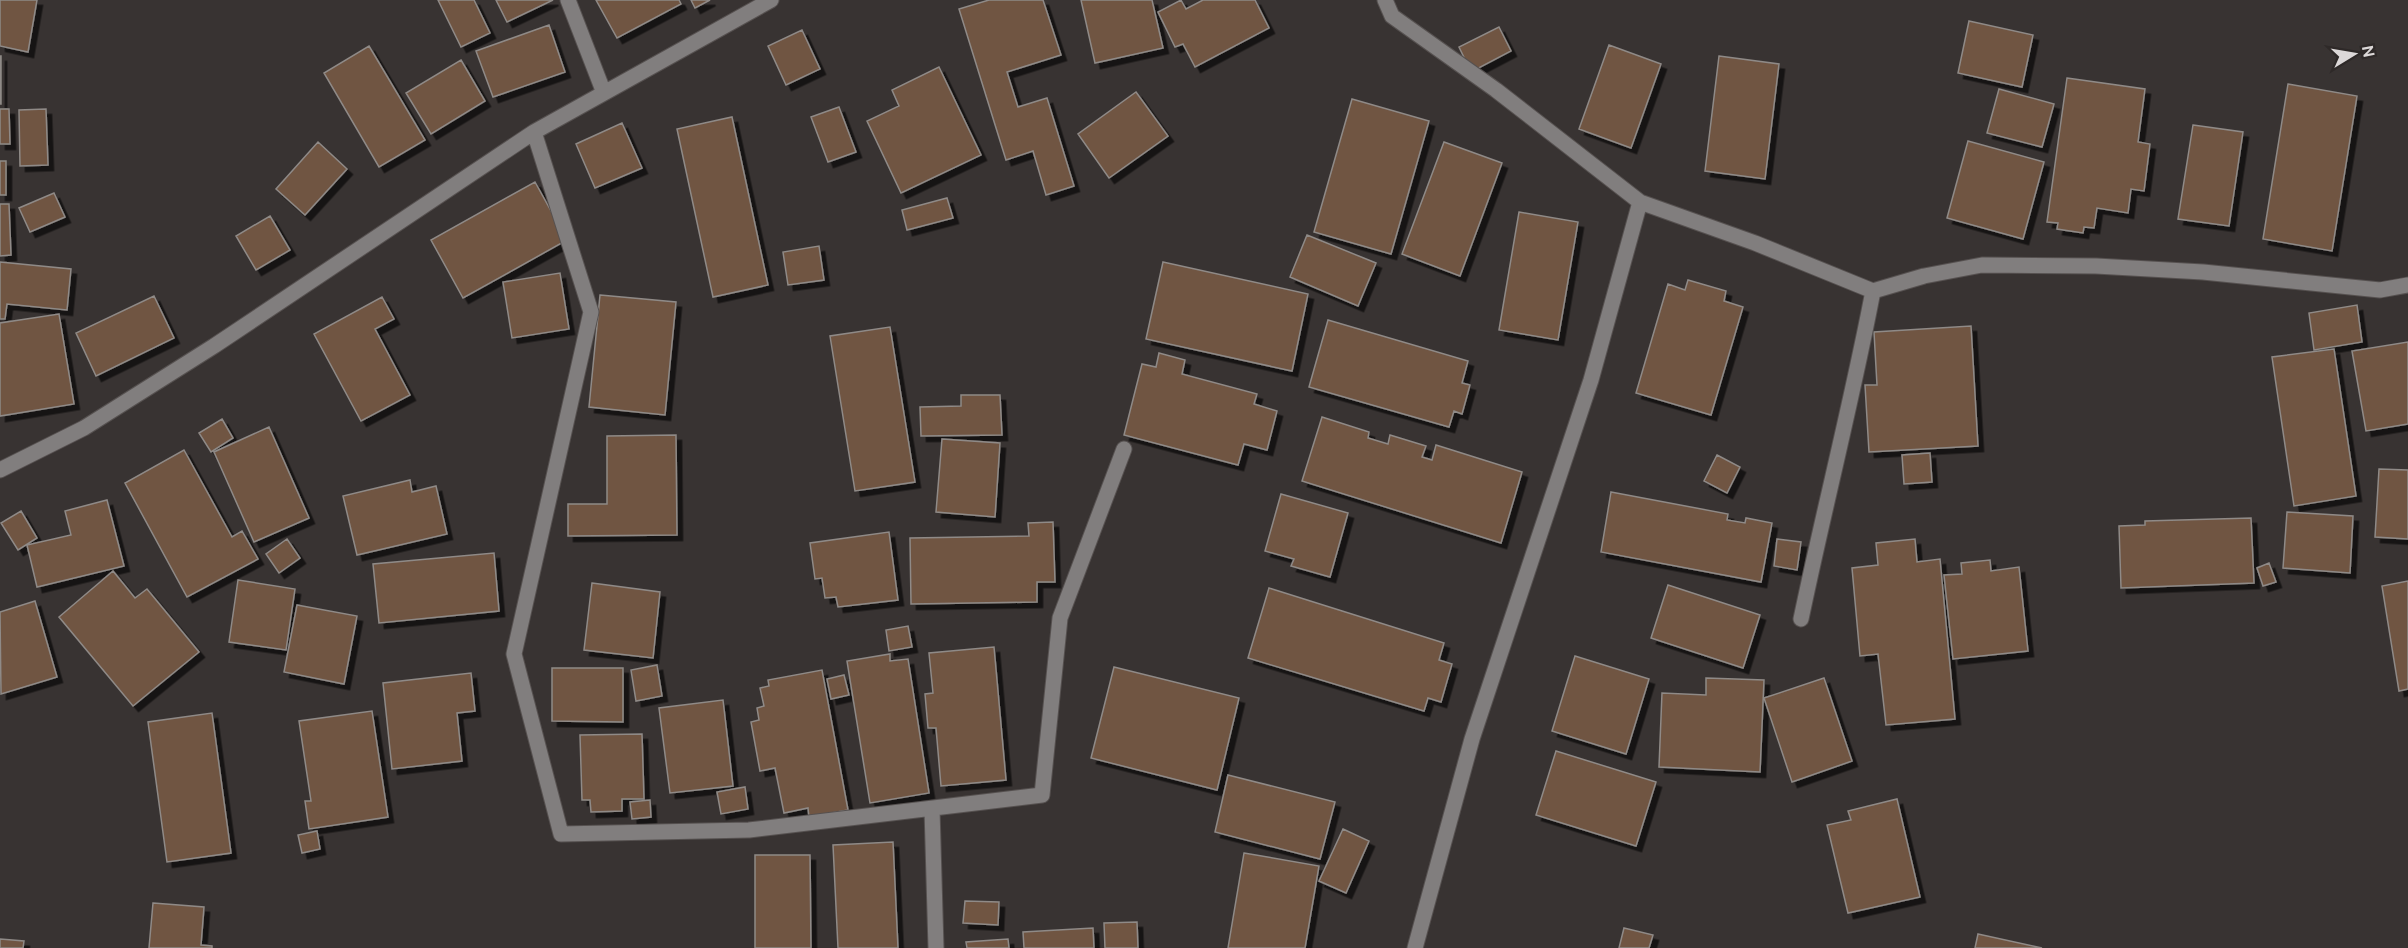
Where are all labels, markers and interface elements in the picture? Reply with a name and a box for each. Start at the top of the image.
north arrow [2324,24,2384,84]
text: N [2359,44,2379,59]

